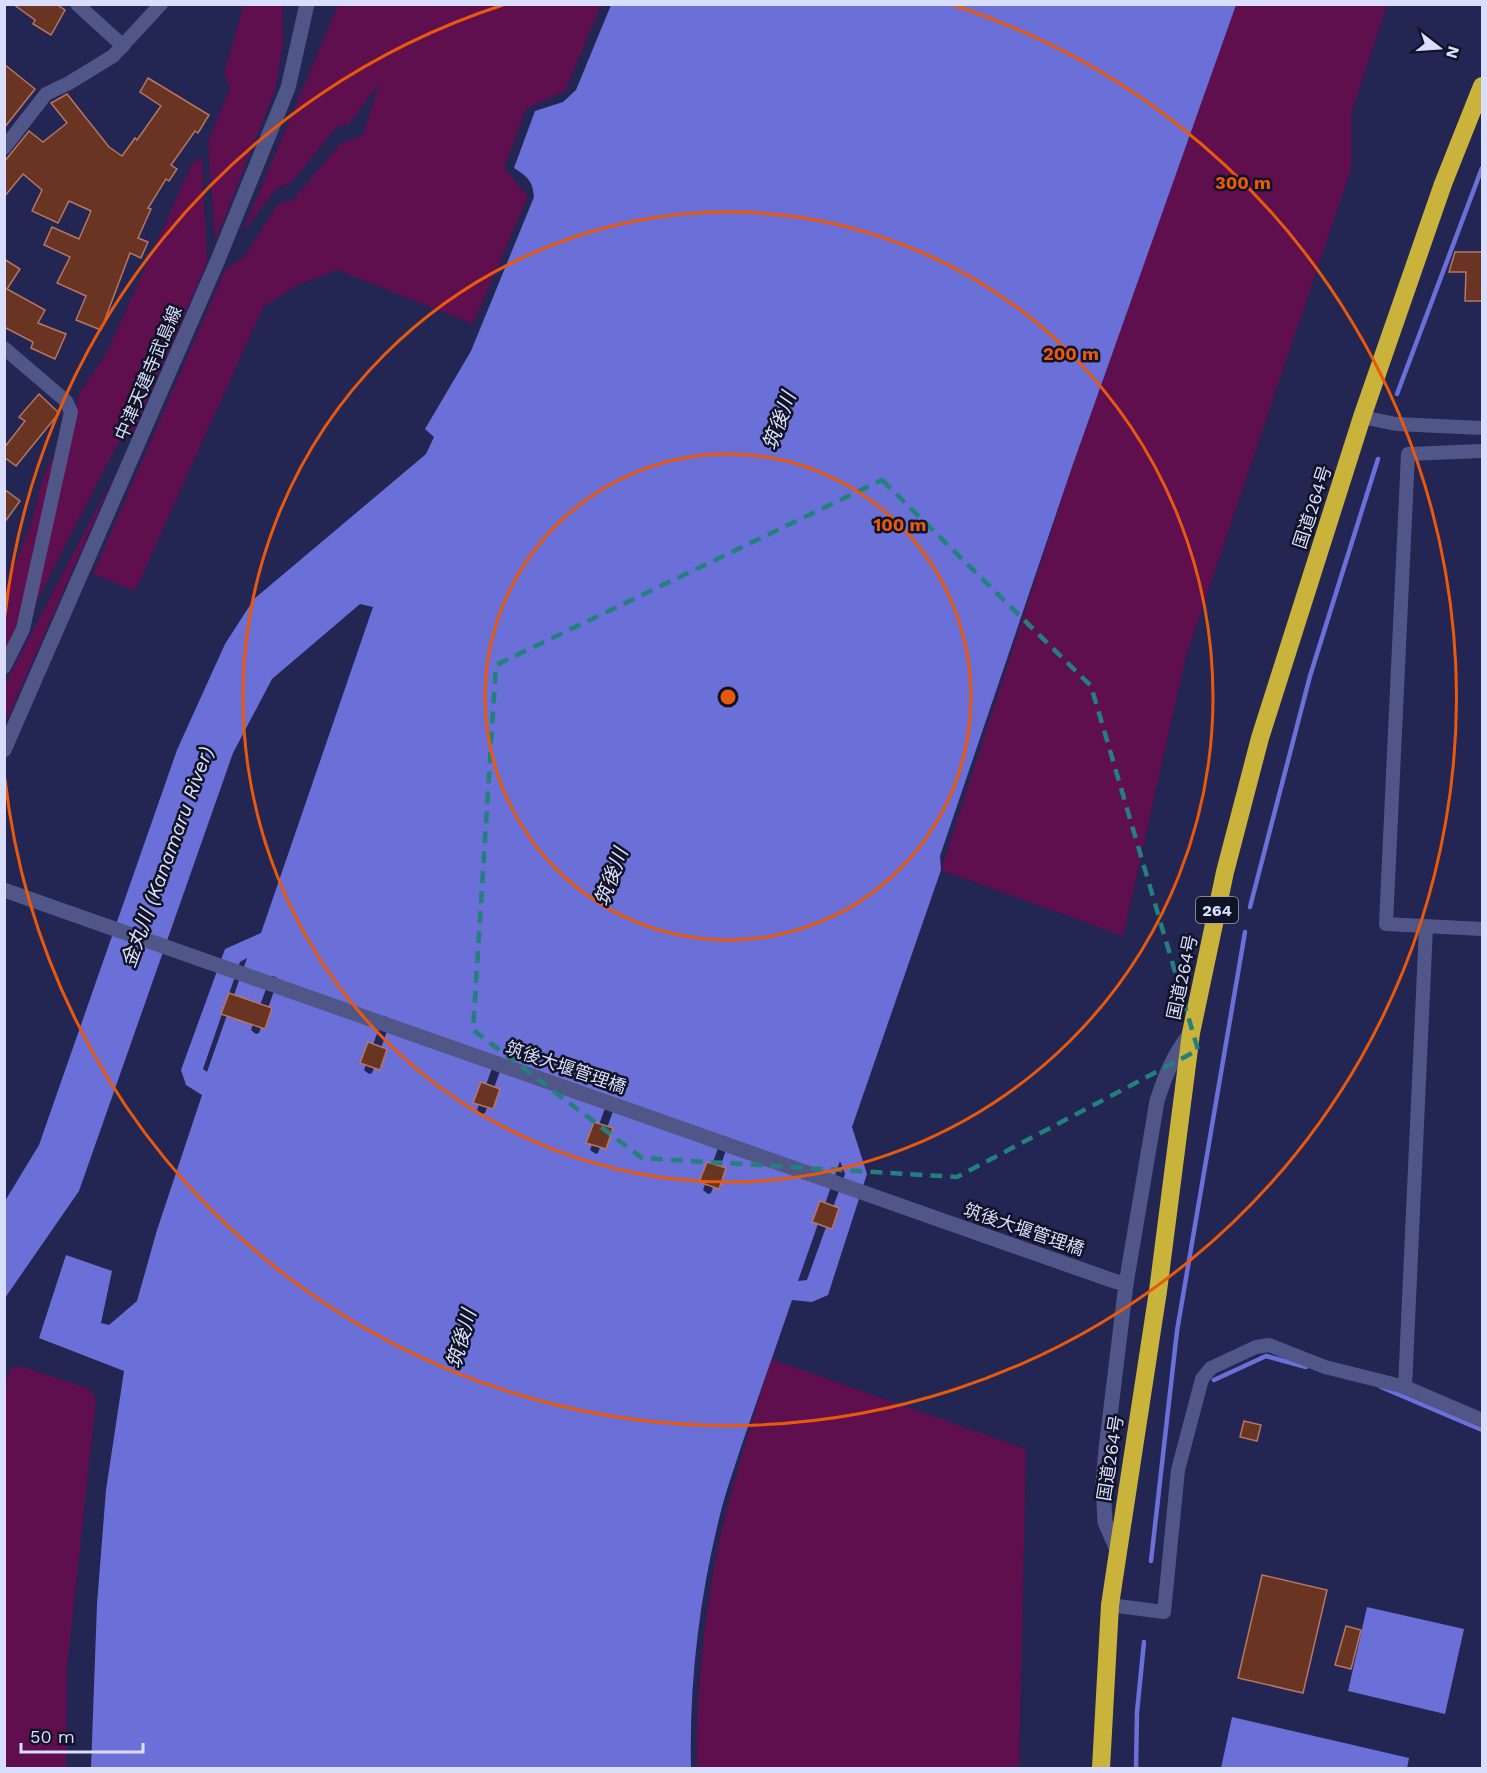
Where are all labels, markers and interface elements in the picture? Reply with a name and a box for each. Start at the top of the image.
north arrow [1409,18,1469,78]
text: N [1442,44,1464,61]
text: 300 m [1215,172,1271,193]
street label: 中津天建寺武島線 [110,303,186,443]
text: 200 m [1043,343,1099,364]
water label: 筑後川 [757,387,801,453]
street label: 国道264号 [1289,463,1335,551]
text: 100 m [873,514,927,535]
centre of rings [718,687,738,707]
water label: 金丸川 (Kanamaru River) [116,743,218,971]
water label: 筑後川 [589,843,633,909]
road number: 264 [1196,897,1238,923]
street label: 国道264号 [1163,933,1201,1021]
street label: 筑後大堰管理橋 [503,1037,629,1097]
street label: 筑後大堰管理橋 [961,1199,1087,1259]
water label: 筑後川 [441,1305,481,1371]
street label: 国道264号 [1093,1414,1127,1502]
scale bar [21,1716,142,1754]
text: 50 m [30,1726,75,1747]

